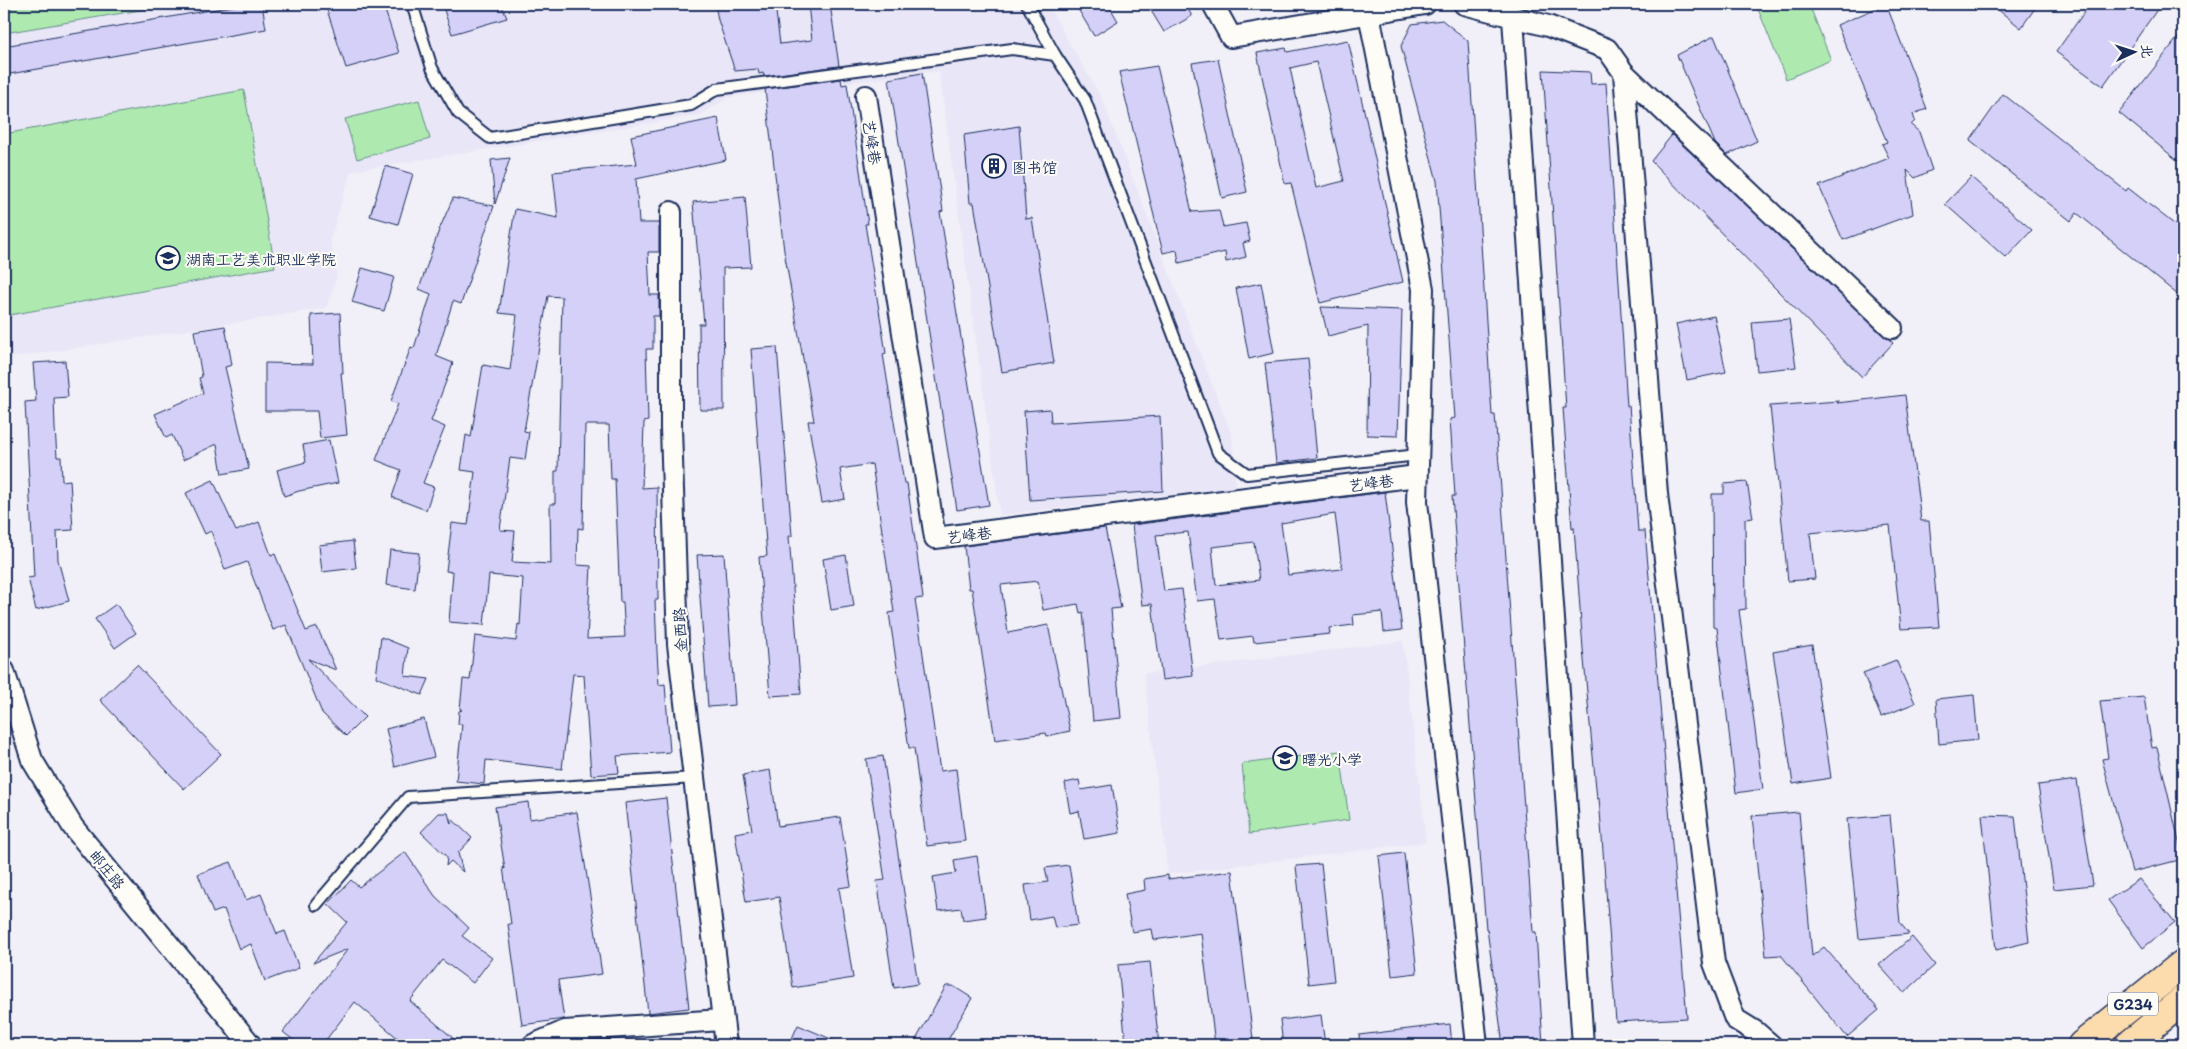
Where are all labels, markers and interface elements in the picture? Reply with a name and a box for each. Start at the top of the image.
north arrow [2110,28,2160,78]
text: 北 [2137,43,2158,59]
street label: 艺峰巷 [858,118,888,166]
building icon: 图书馆 [981,153,1007,179]
place label: 图书馆 [1012,155,1057,178]
school or university icon: 湖南工艺美术职业学院 [155,245,181,271]
place label: 湖南工艺美术职业学院 [186,247,336,270]
street label: 艺峰巷 [1347,468,1395,496]
street label: 艺峰巷 [945,520,993,548]
street label: 金西路 [666,607,692,653]
school or university icon: 曙光小学 [1272,745,1298,771]
place label: 曙光小学 [1302,747,1362,770]
street label: 邮庄路 [85,844,131,894]
road number: G234 [2108,992,2158,1016]

